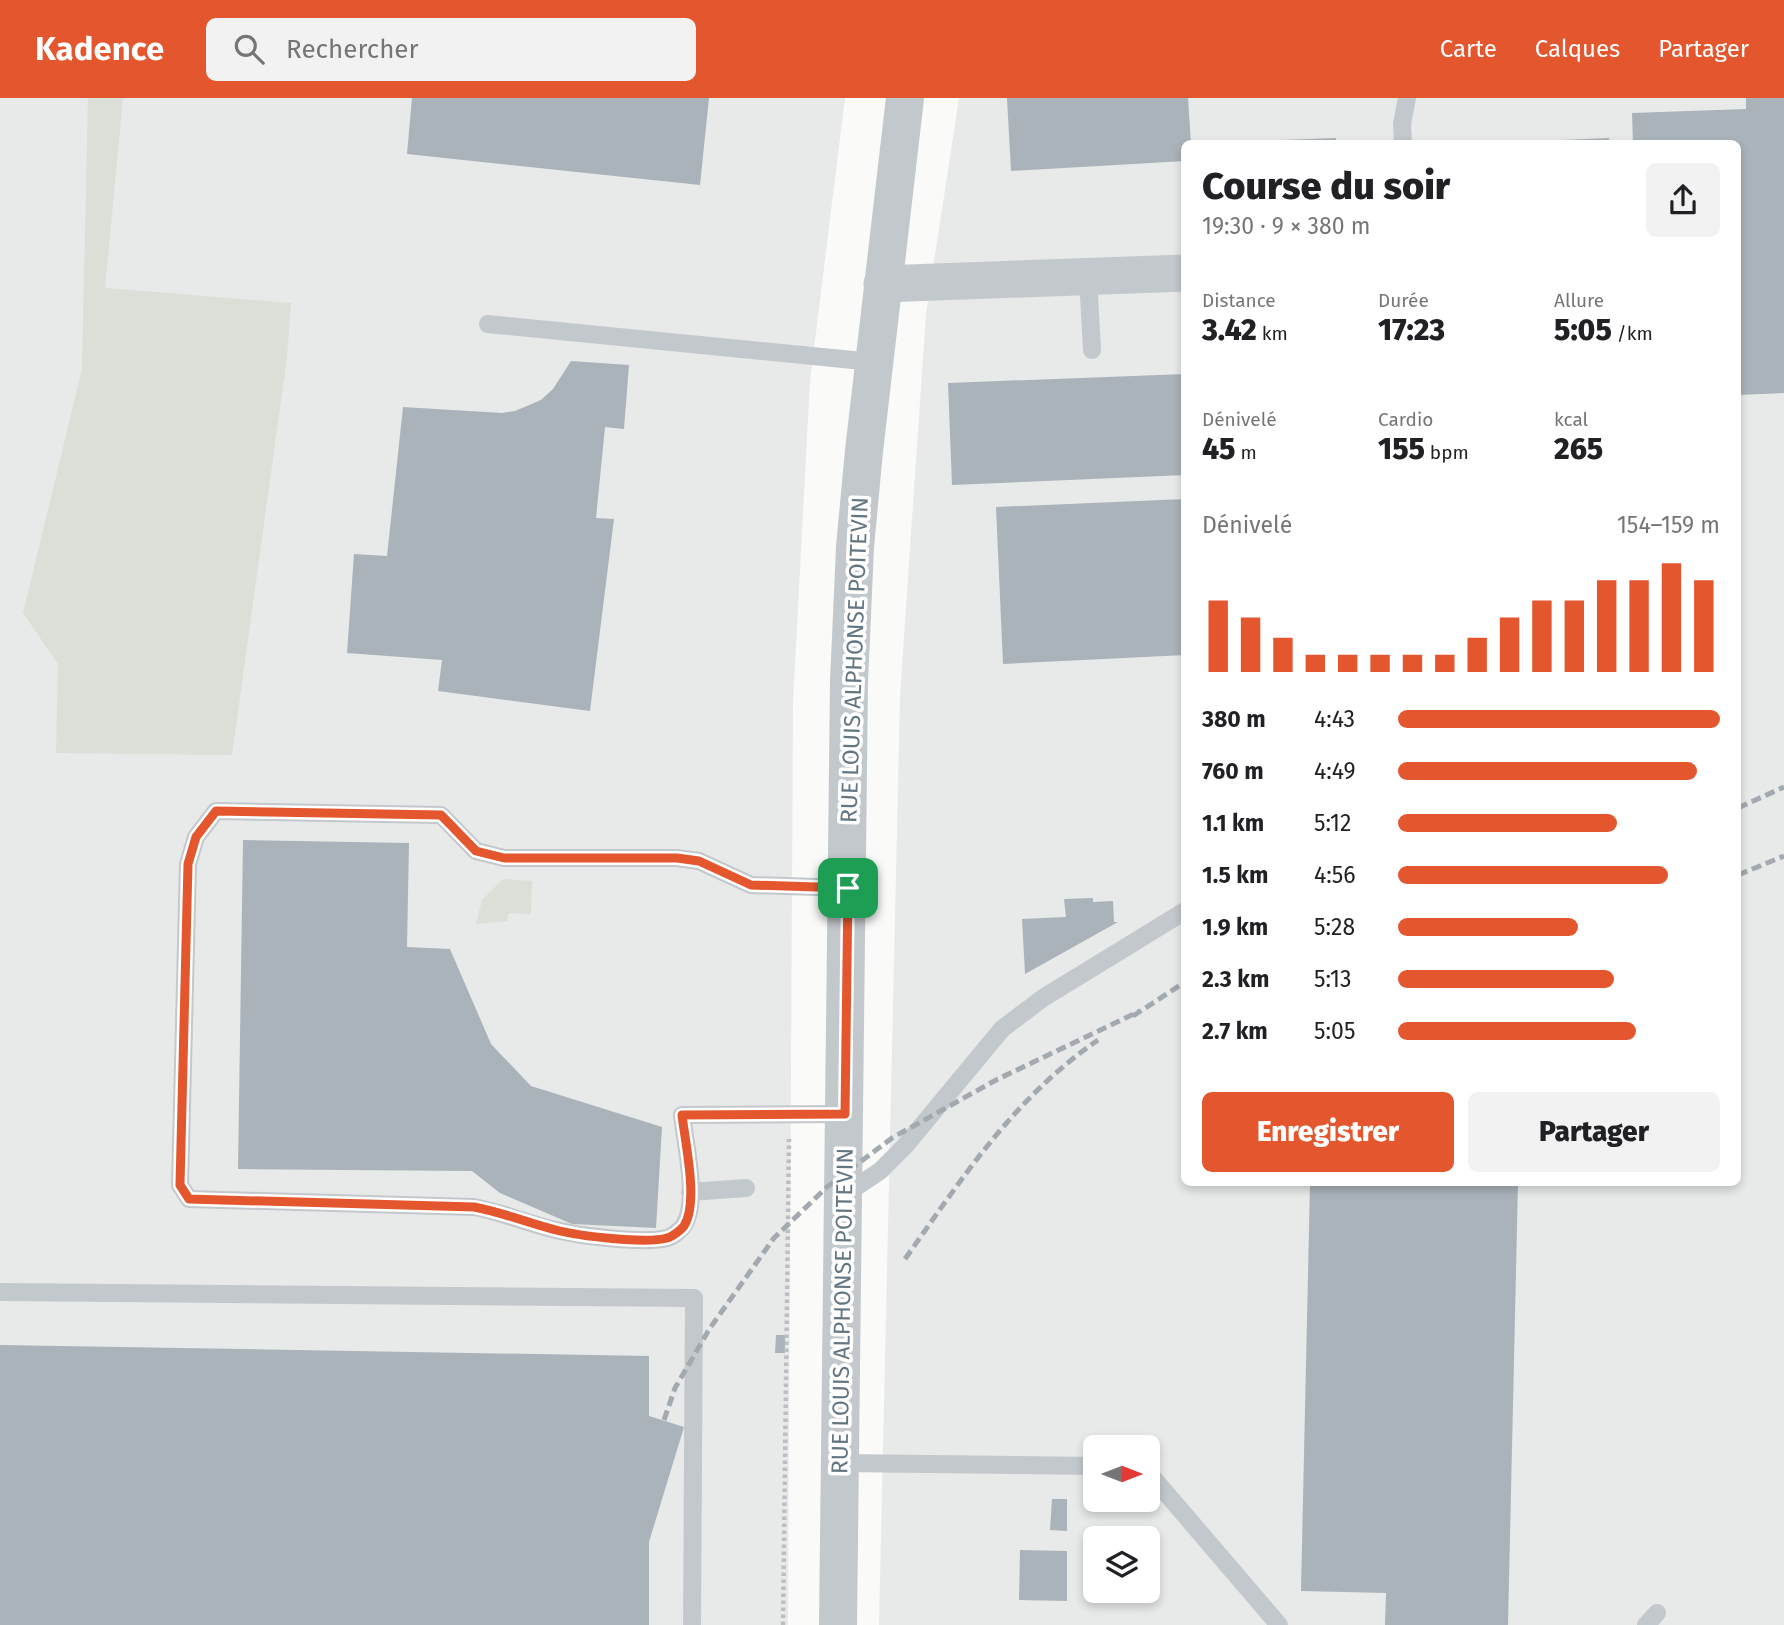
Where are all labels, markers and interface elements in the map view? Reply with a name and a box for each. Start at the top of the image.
search box [206,18,696,81]
text: Kadence [35,29,164,69]
icon: search [230,30,268,68]
text: Rechercher [286,34,419,65]
text: Carte [1440,35,1497,63]
text: Calques [1535,35,1620,63]
text: Partager [1658,35,1749,63]
text: Course du soir [1202,163,1450,209]
button: share [1646,163,1720,237]
text: 19:30 · 9 × 380 m [1202,212,1370,240]
text: Distance [1202,289,1276,312]
text: Durée [1378,289,1429,312]
text: Allure [1554,289,1604,312]
text: 3.42 [1202,312,1257,348]
text: 17:23 [1378,312,1445,348]
text: 5:05 [1554,312,1612,348]
text: km [1257,322,1288,345]
text: /km [1612,322,1653,345]
text: Dénivelé [1202,408,1277,431]
text: Cardio [1378,408,1433,431]
text: kcal [1554,408,1588,431]
text: 45 [1202,431,1235,467]
text: 155 [1378,431,1425,467]
text: 265 [1554,431,1603,467]
text: m [1235,441,1257,464]
text: bpm [1425,441,1469,464]
street label: RUE LOUIS ALPHONSE POITEVIN [834,497,874,823]
text: Dénivelé [1202,511,1292,539]
text: 154–159 m [1617,511,1720,539]
text: 380 m [1202,705,1266,733]
text: 4:43 [1314,705,1355,733]
text: 760 m [1202,757,1264,785]
text: 4:49 [1314,757,1356,785]
text: 1.1 km [1202,809,1264,837]
text: 5:12 [1314,809,1351,837]
pin [818,858,878,918]
text: 1.5 km [1202,861,1268,889]
text: 4:56 [1314,861,1356,889]
icon: arrive [829,869,867,907]
text: 1.9 km [1202,913,1268,941]
text: 5:28 [1314,913,1355,941]
text: 2.3 km [1202,965,1269,993]
text: 5:13 [1314,965,1352,993]
text: 2.7 km [1202,1017,1268,1045]
text: 5:05 [1314,1017,1355,1045]
button: Enregistrer [1202,1092,1454,1172]
button: Partager [1468,1092,1720,1172]
street label: RUE LOUIS ALPHONSE POITEVIN [825,1148,859,1474]
north arrow [1083,1435,1160,1512]
map controls [1083,1435,1160,1603]
button: layers [1083,1526,1160,1603]

